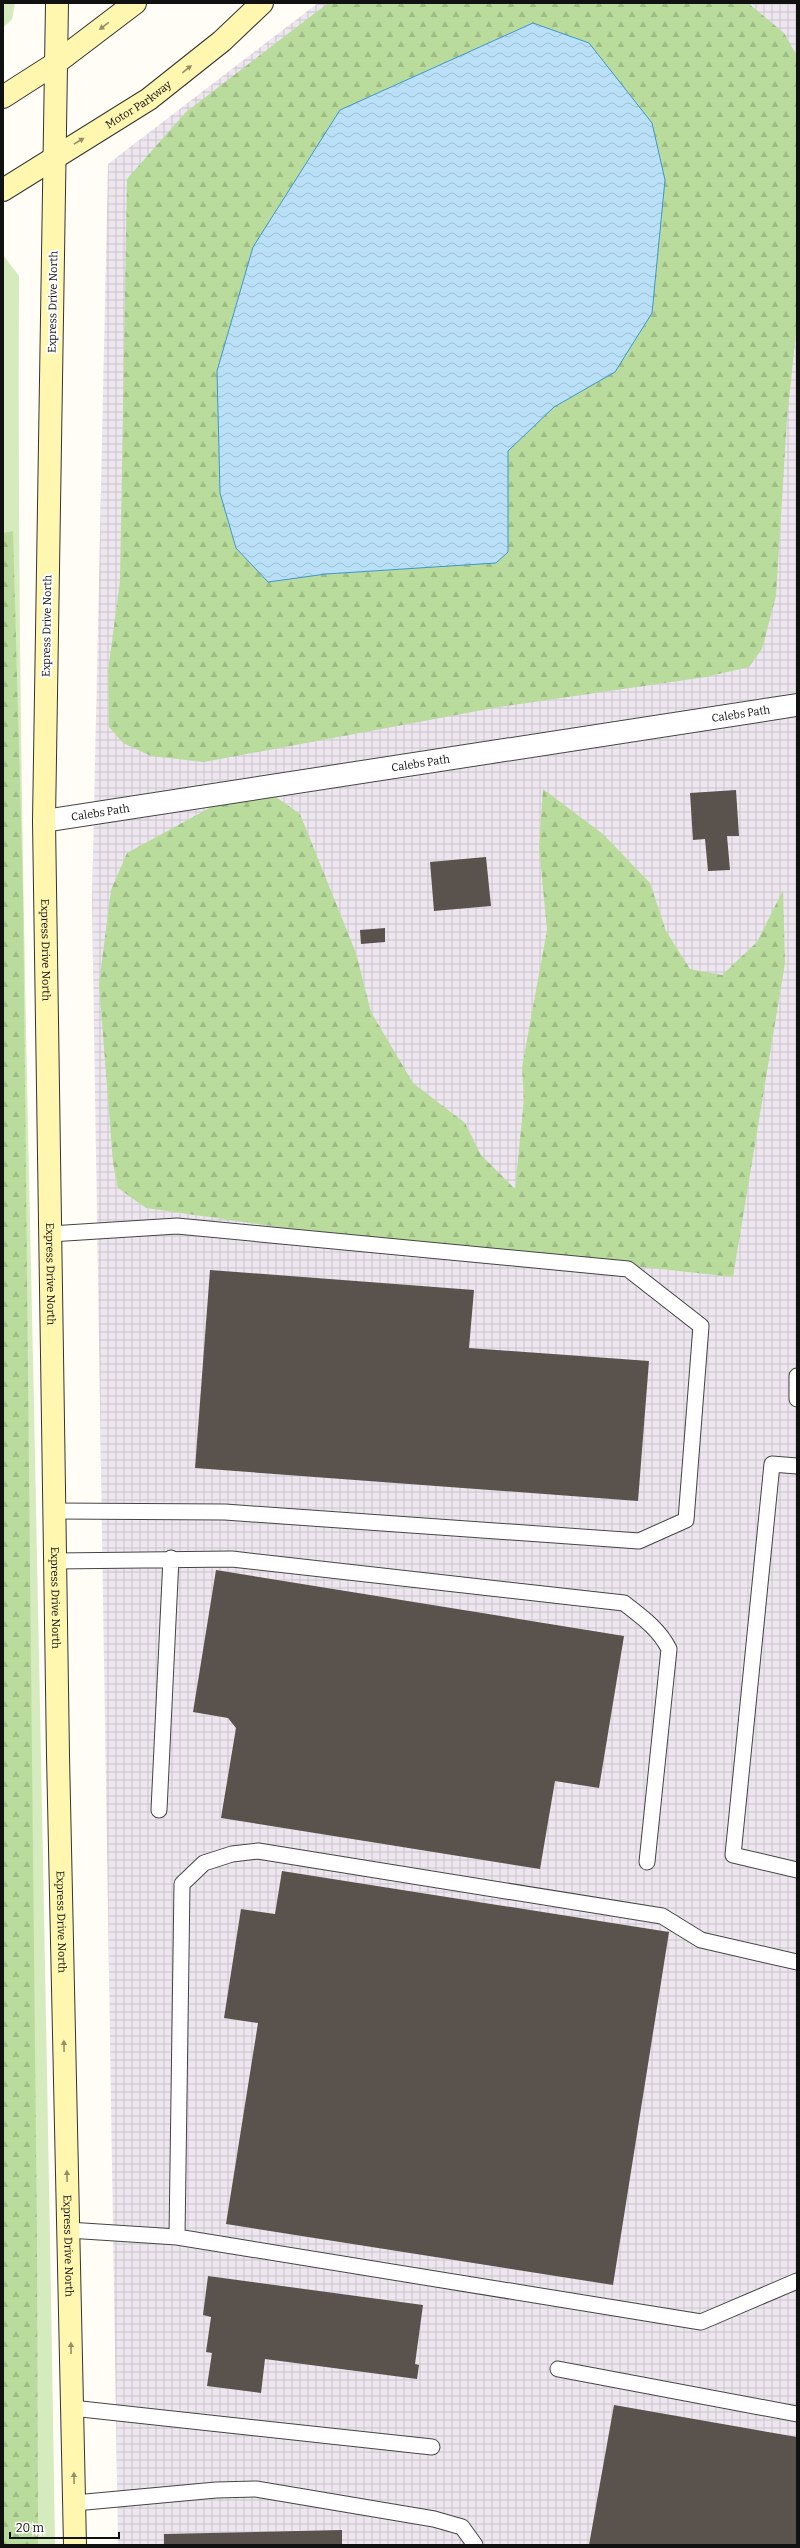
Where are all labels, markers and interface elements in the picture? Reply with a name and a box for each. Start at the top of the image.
one-way arrow [99,22,109,30]
one-way arrow [182,64,193,73]
street label: Motor Parkway [103,78,174,131]
one-way arrow [74,137,84,145]
street label: Express Drive North [46,251,60,353]
street label: Express Drive North [40,575,54,677]
street label: Calebs Path [711,703,771,725]
street label: Calebs Path [390,752,451,774]
street label: Calebs Path [70,801,131,823]
street label: Express Drive North [39,899,53,1001]
street label: Express Drive North [44,1223,58,1325]
street label: Express Drive North [48,1547,63,1649]
street label: Express Drive North [54,1871,69,1973]
one-way arrow [61,2040,68,2052]
one-way arrow [64,2169,70,2182]
street label: Express Drive North [61,2194,76,2297]
one-way arrow [68,2341,74,2354]
one-way arrow [71,2471,77,2484]
scale bar [10,2514,119,2540]
text: 20 m [16,2521,45,2535]

